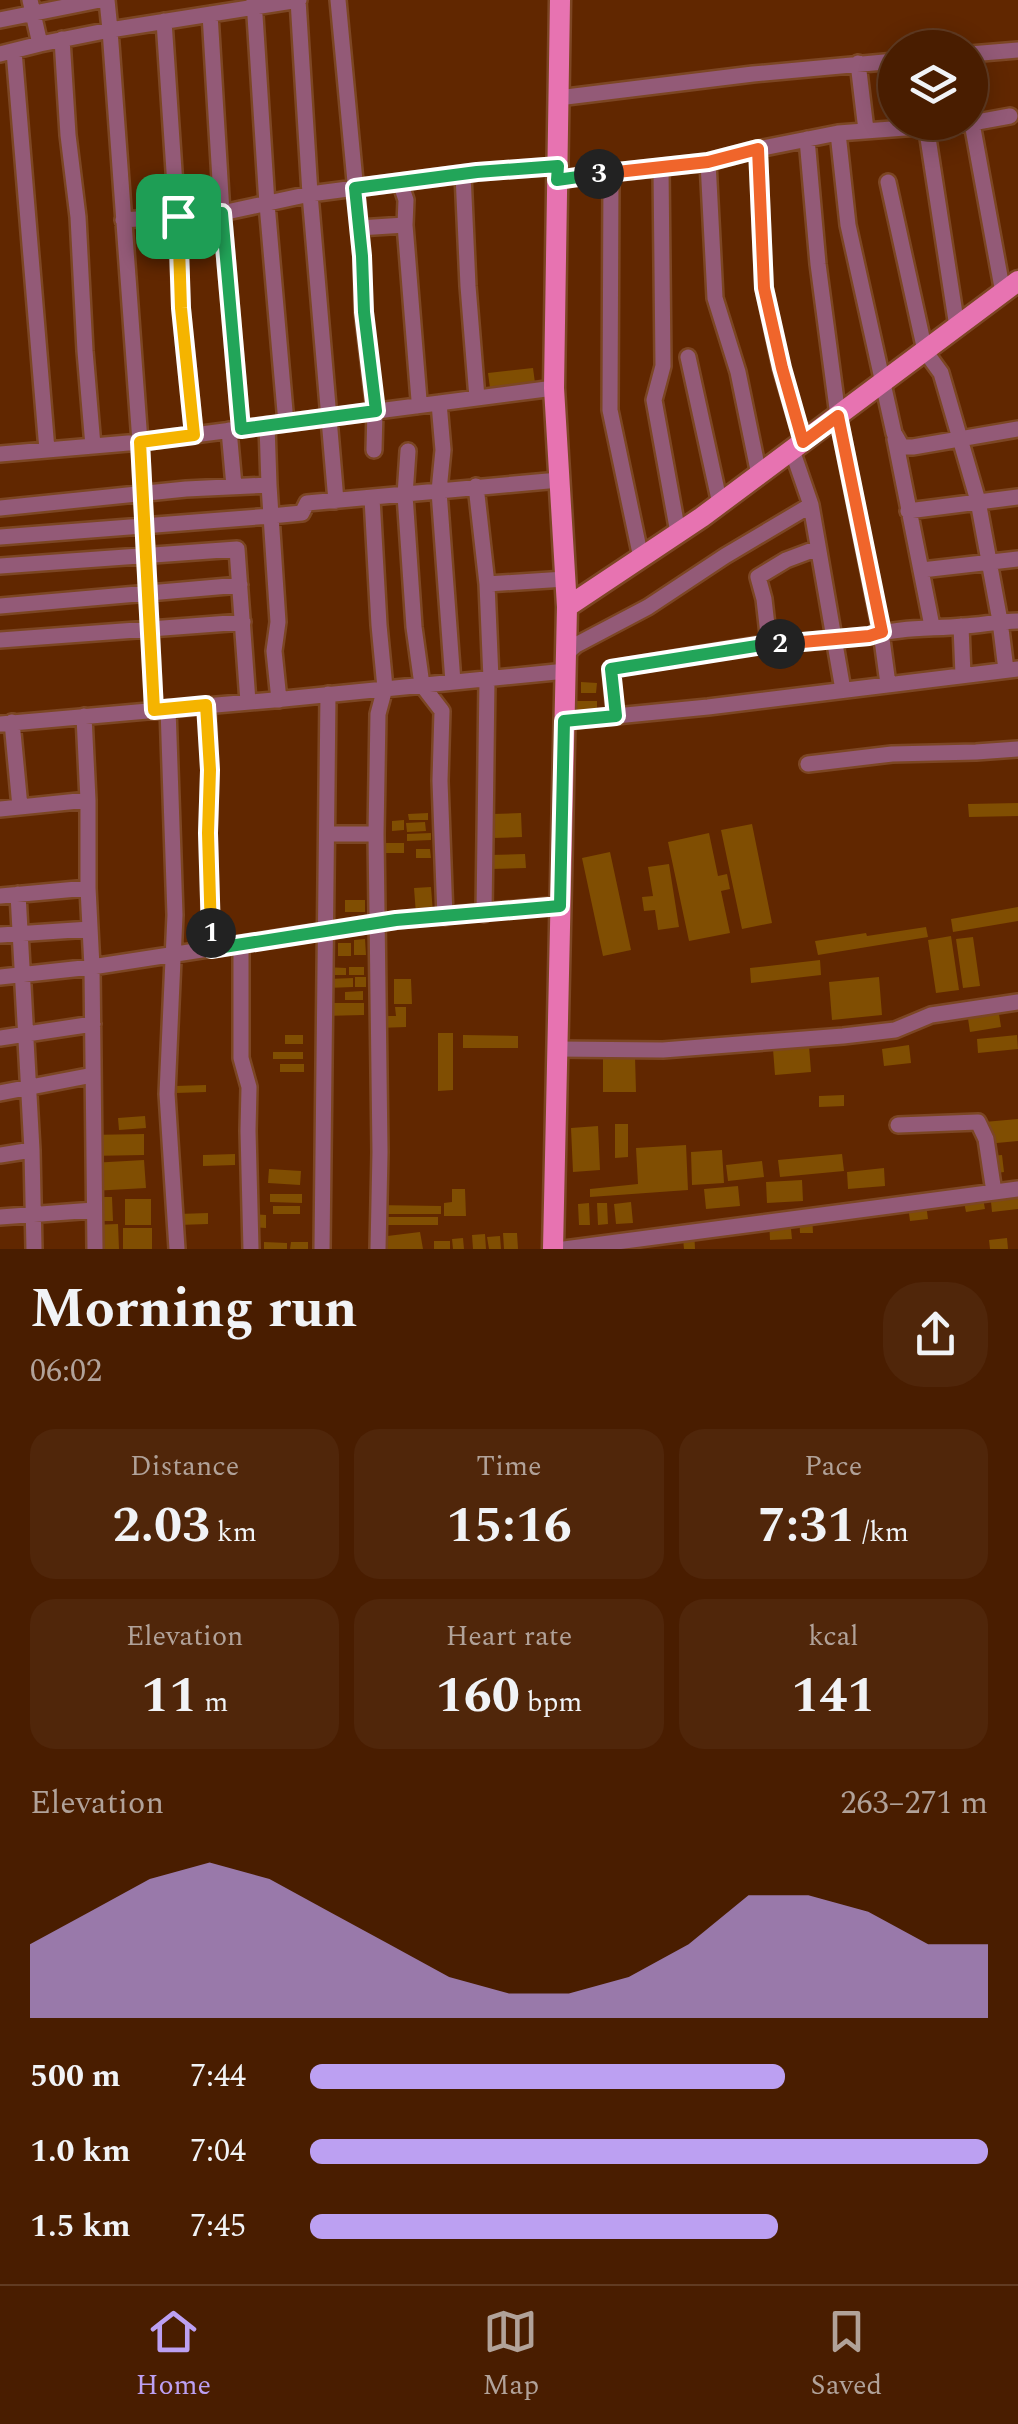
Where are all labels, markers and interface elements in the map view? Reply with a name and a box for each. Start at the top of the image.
map controls [878,30,988,140]
button: layers [878,30,988,140]
pin: 3 [574,149,624,199]
text: 3 [591,152,607,195]
pin [136,174,221,259]
icon: arrive [151,189,206,244]
pin: 2 [755,619,805,669]
text: 2 [772,622,788,665]
pin: 1 [186,908,236,958]
text: 1 [203,911,219,954]
text: Morning run [30,1268,358,1351]
button: share [883,1282,988,1387]
text: 06:02 [30,1347,102,1396]
text: Distance [130,1445,239,1488]
text: Time [476,1445,542,1488]
text: Pace [804,1445,862,1488]
text: 2.03 [113,1488,210,1564]
text: 15:16 [446,1488,572,1564]
text: 7:31 [758,1488,855,1564]
text: km [210,1511,257,1554]
text: /km [855,1511,909,1554]
text: Elevation [126,1615,243,1658]
text: Heart rate [446,1615,572,1658]
text: kcal [808,1615,858,1658]
text: 11 [141,1658,197,1734]
text: 160 [436,1658,520,1734]
text: 141 [791,1658,875,1734]
text: m [197,1681,228,1724]
text: bpm [520,1681,582,1724]
text: Elevation [30,1779,164,1828]
text: 263–271 m [840,1779,988,1828]
text: 500 m [30,2052,121,2101]
text: 7:44 [190,2052,246,2101]
text: 1.0 km [30,2127,131,2176]
text: 7:04 [190,2127,246,2176]
text: 1.5 km [30,2202,131,2251]
text: 7:45 [190,2202,246,2251]
tab: Home [136,2304,211,2407]
tab: Map [483,2304,539,2407]
tab: Saved [810,2304,882,2407]

